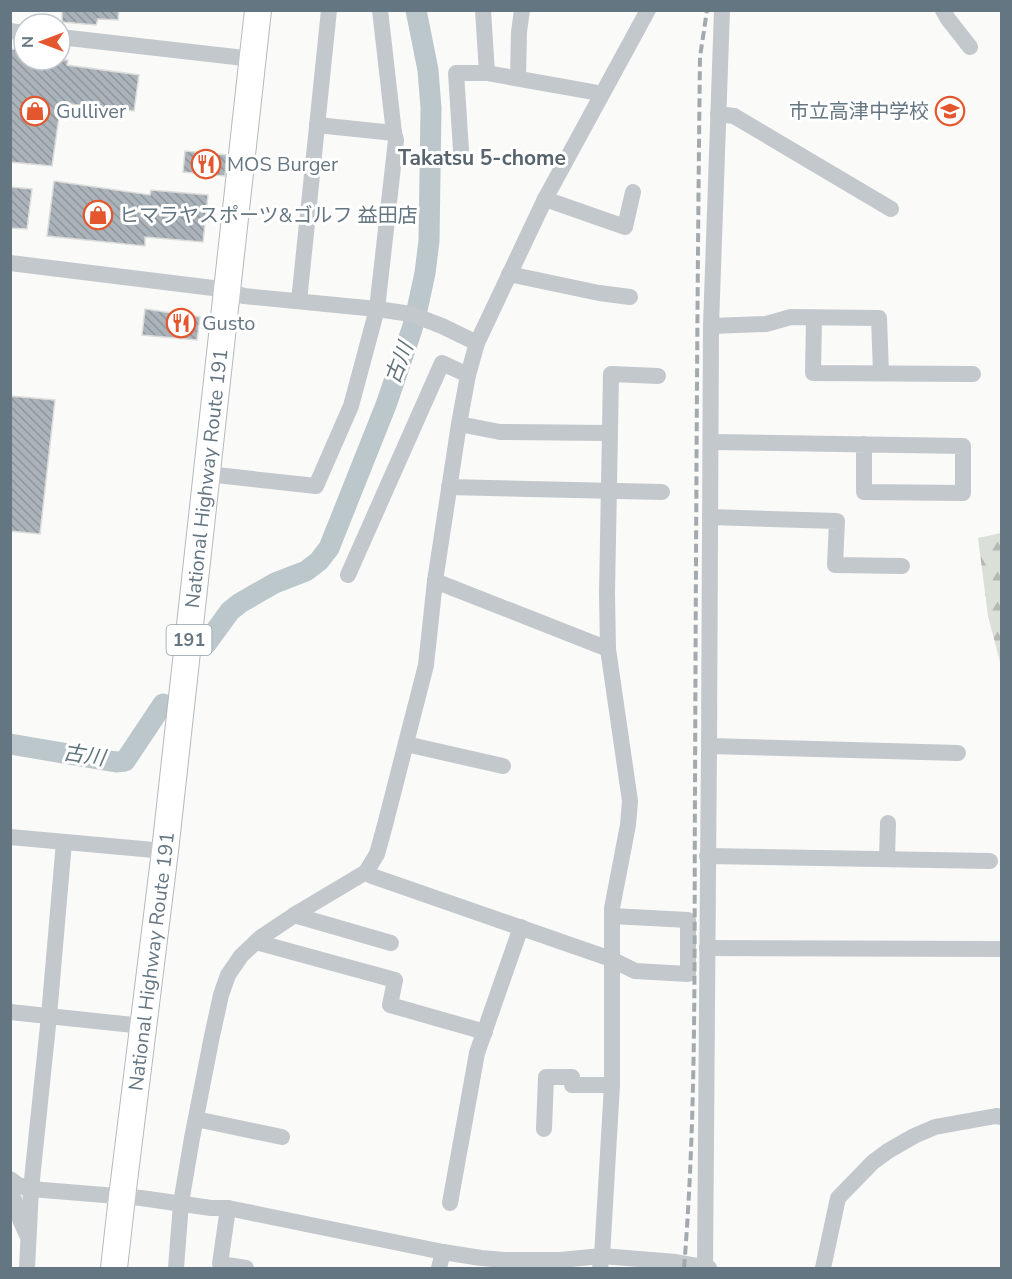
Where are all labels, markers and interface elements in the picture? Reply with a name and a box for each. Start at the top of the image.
north arrow [12,12,72,72]
text: N [17,36,39,48]
shop icon: Gulliver [19,95,51,127]
school or university icon: 市立高津中学校 [934,95,966,127]
place label: Gulliver [56,98,126,125]
place label: 市立高津中学校 [789,98,929,125]
district label: Takatsu 5-chome [398,144,566,172]
restaurant icon: MOS Burger [190,148,222,180]
place label: MOS Burger [227,151,338,178]
shop icon: ヒマラヤスポーツ&ゴルフ 益田店 [82,199,114,231]
place label: ヒマラヤスポーツ&ゴルフ 益田店 [119,202,418,229]
restaurant icon: Gusto [165,307,197,339]
place label: Gusto [202,310,255,337]
water label: 古川 [378,337,420,388]
street label: National Highway Route 191 [179,347,234,610]
road number: 191 [166,625,212,655]
water label: 古川 [61,738,109,772]
street label: National Highway Route 191 [122,830,181,1092]

